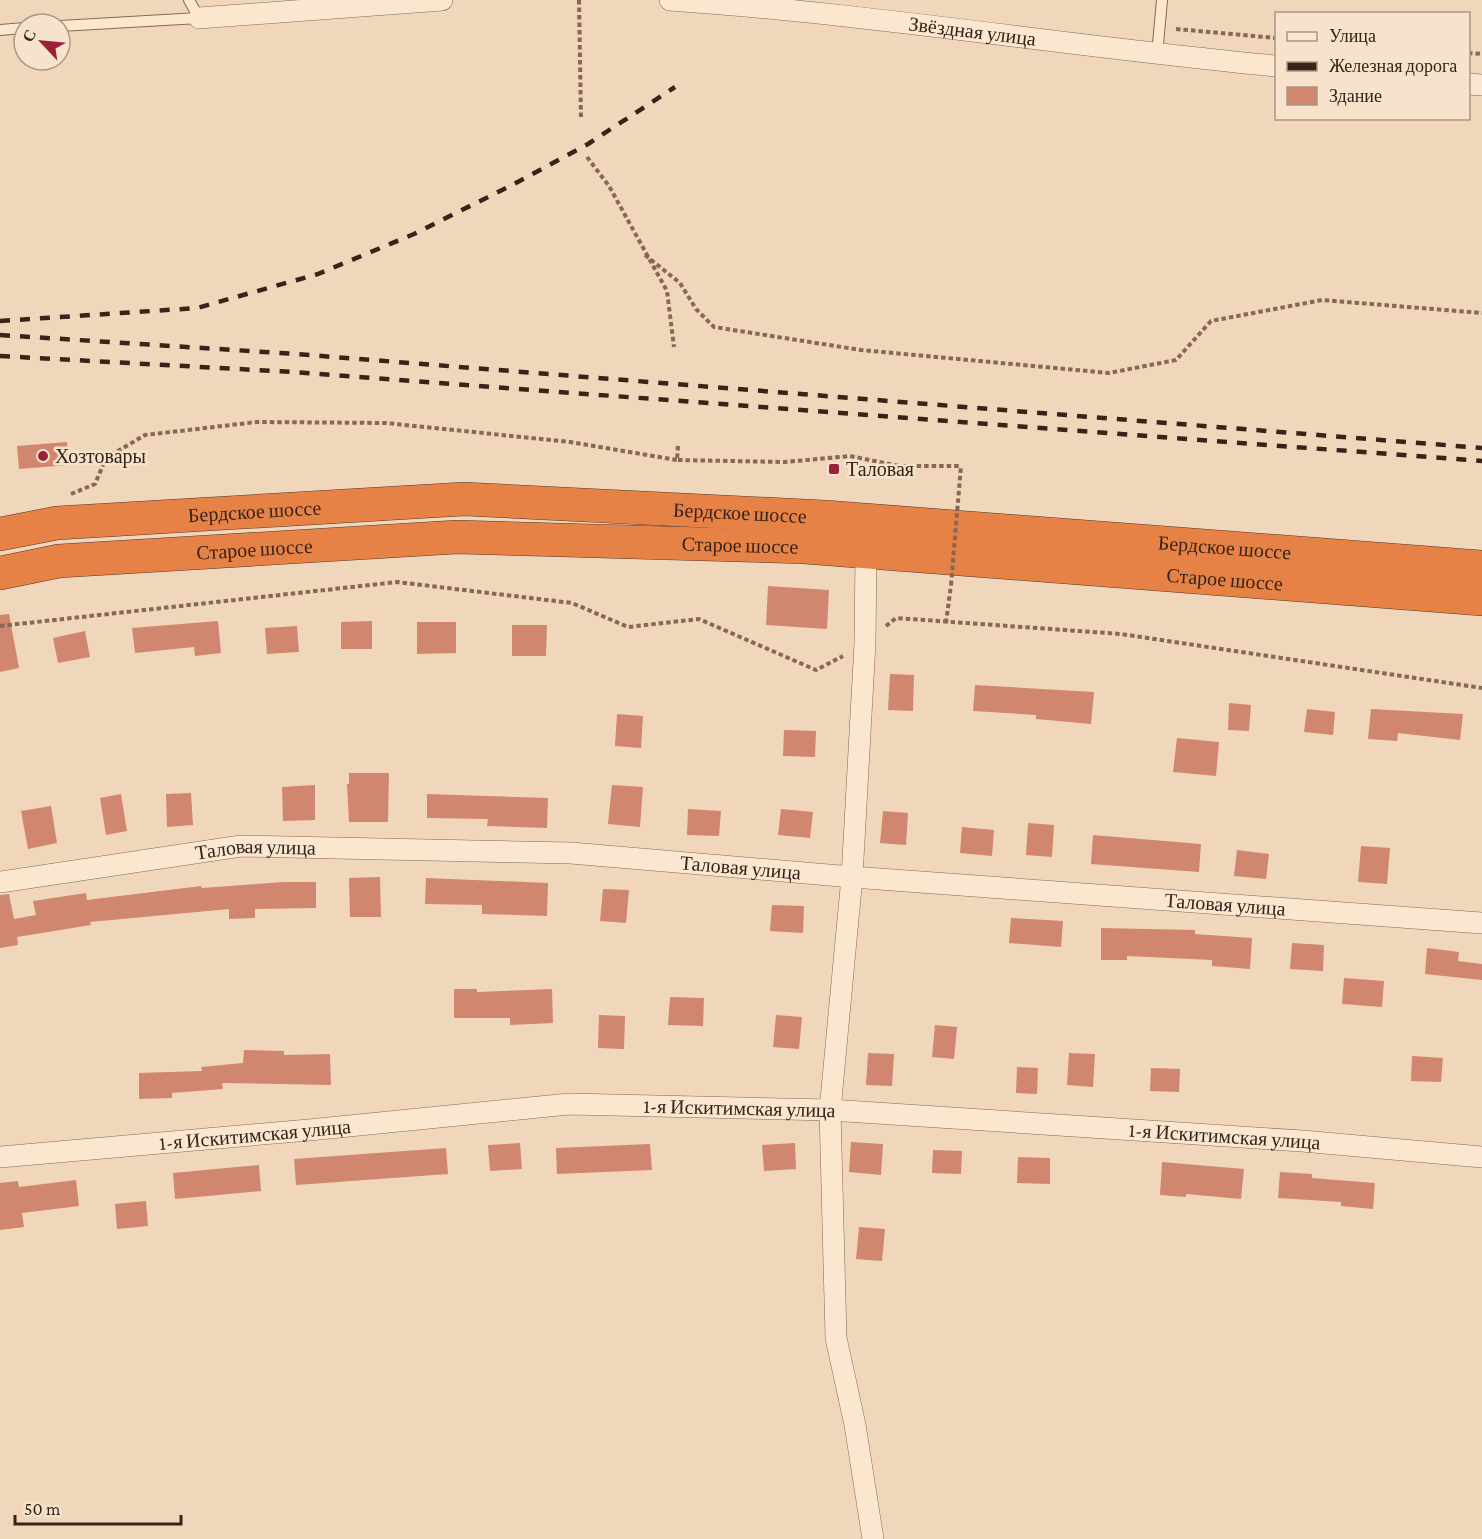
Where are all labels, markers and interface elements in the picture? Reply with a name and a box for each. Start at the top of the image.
north arrow [12,12,72,72]
street label: Звёздная улица [908,12,1037,50]
legend [1275,12,1470,120]
text: Улица [1329,26,1376,46]
text: С [19,27,39,45]
text: Железная дорога [1329,56,1457,76]
text: Здание [1329,86,1382,106]
place label: Хозтовары [55,445,146,468]
marker: Хозтовары [36,449,50,463]
place label: Таловая [846,458,914,480]
marker: Таловая [827,462,841,476]
street label: Бердское шоссе [187,496,322,526]
street label: Бердское шоссе [673,498,807,527]
street label: Бердское шоссе [1157,531,1292,563]
street label: Старое шоссе [681,532,799,558]
street label: Старое шоссе [196,535,313,564]
street label: Старое шоссе [1166,564,1284,595]
street label: Таловая улица [194,835,316,864]
street label: Таловая улица [679,851,802,884]
street label: Таловая улица [1164,889,1287,920]
street label: 1-я Искитимская улица [643,1095,836,1122]
street label: 1-я Искитимская улица [158,1115,352,1154]
street label: 1-я Искитимская улица [1128,1119,1322,1154]
scale bar [15,1488,182,1526]
text: 50 m [24,1499,61,1519]

